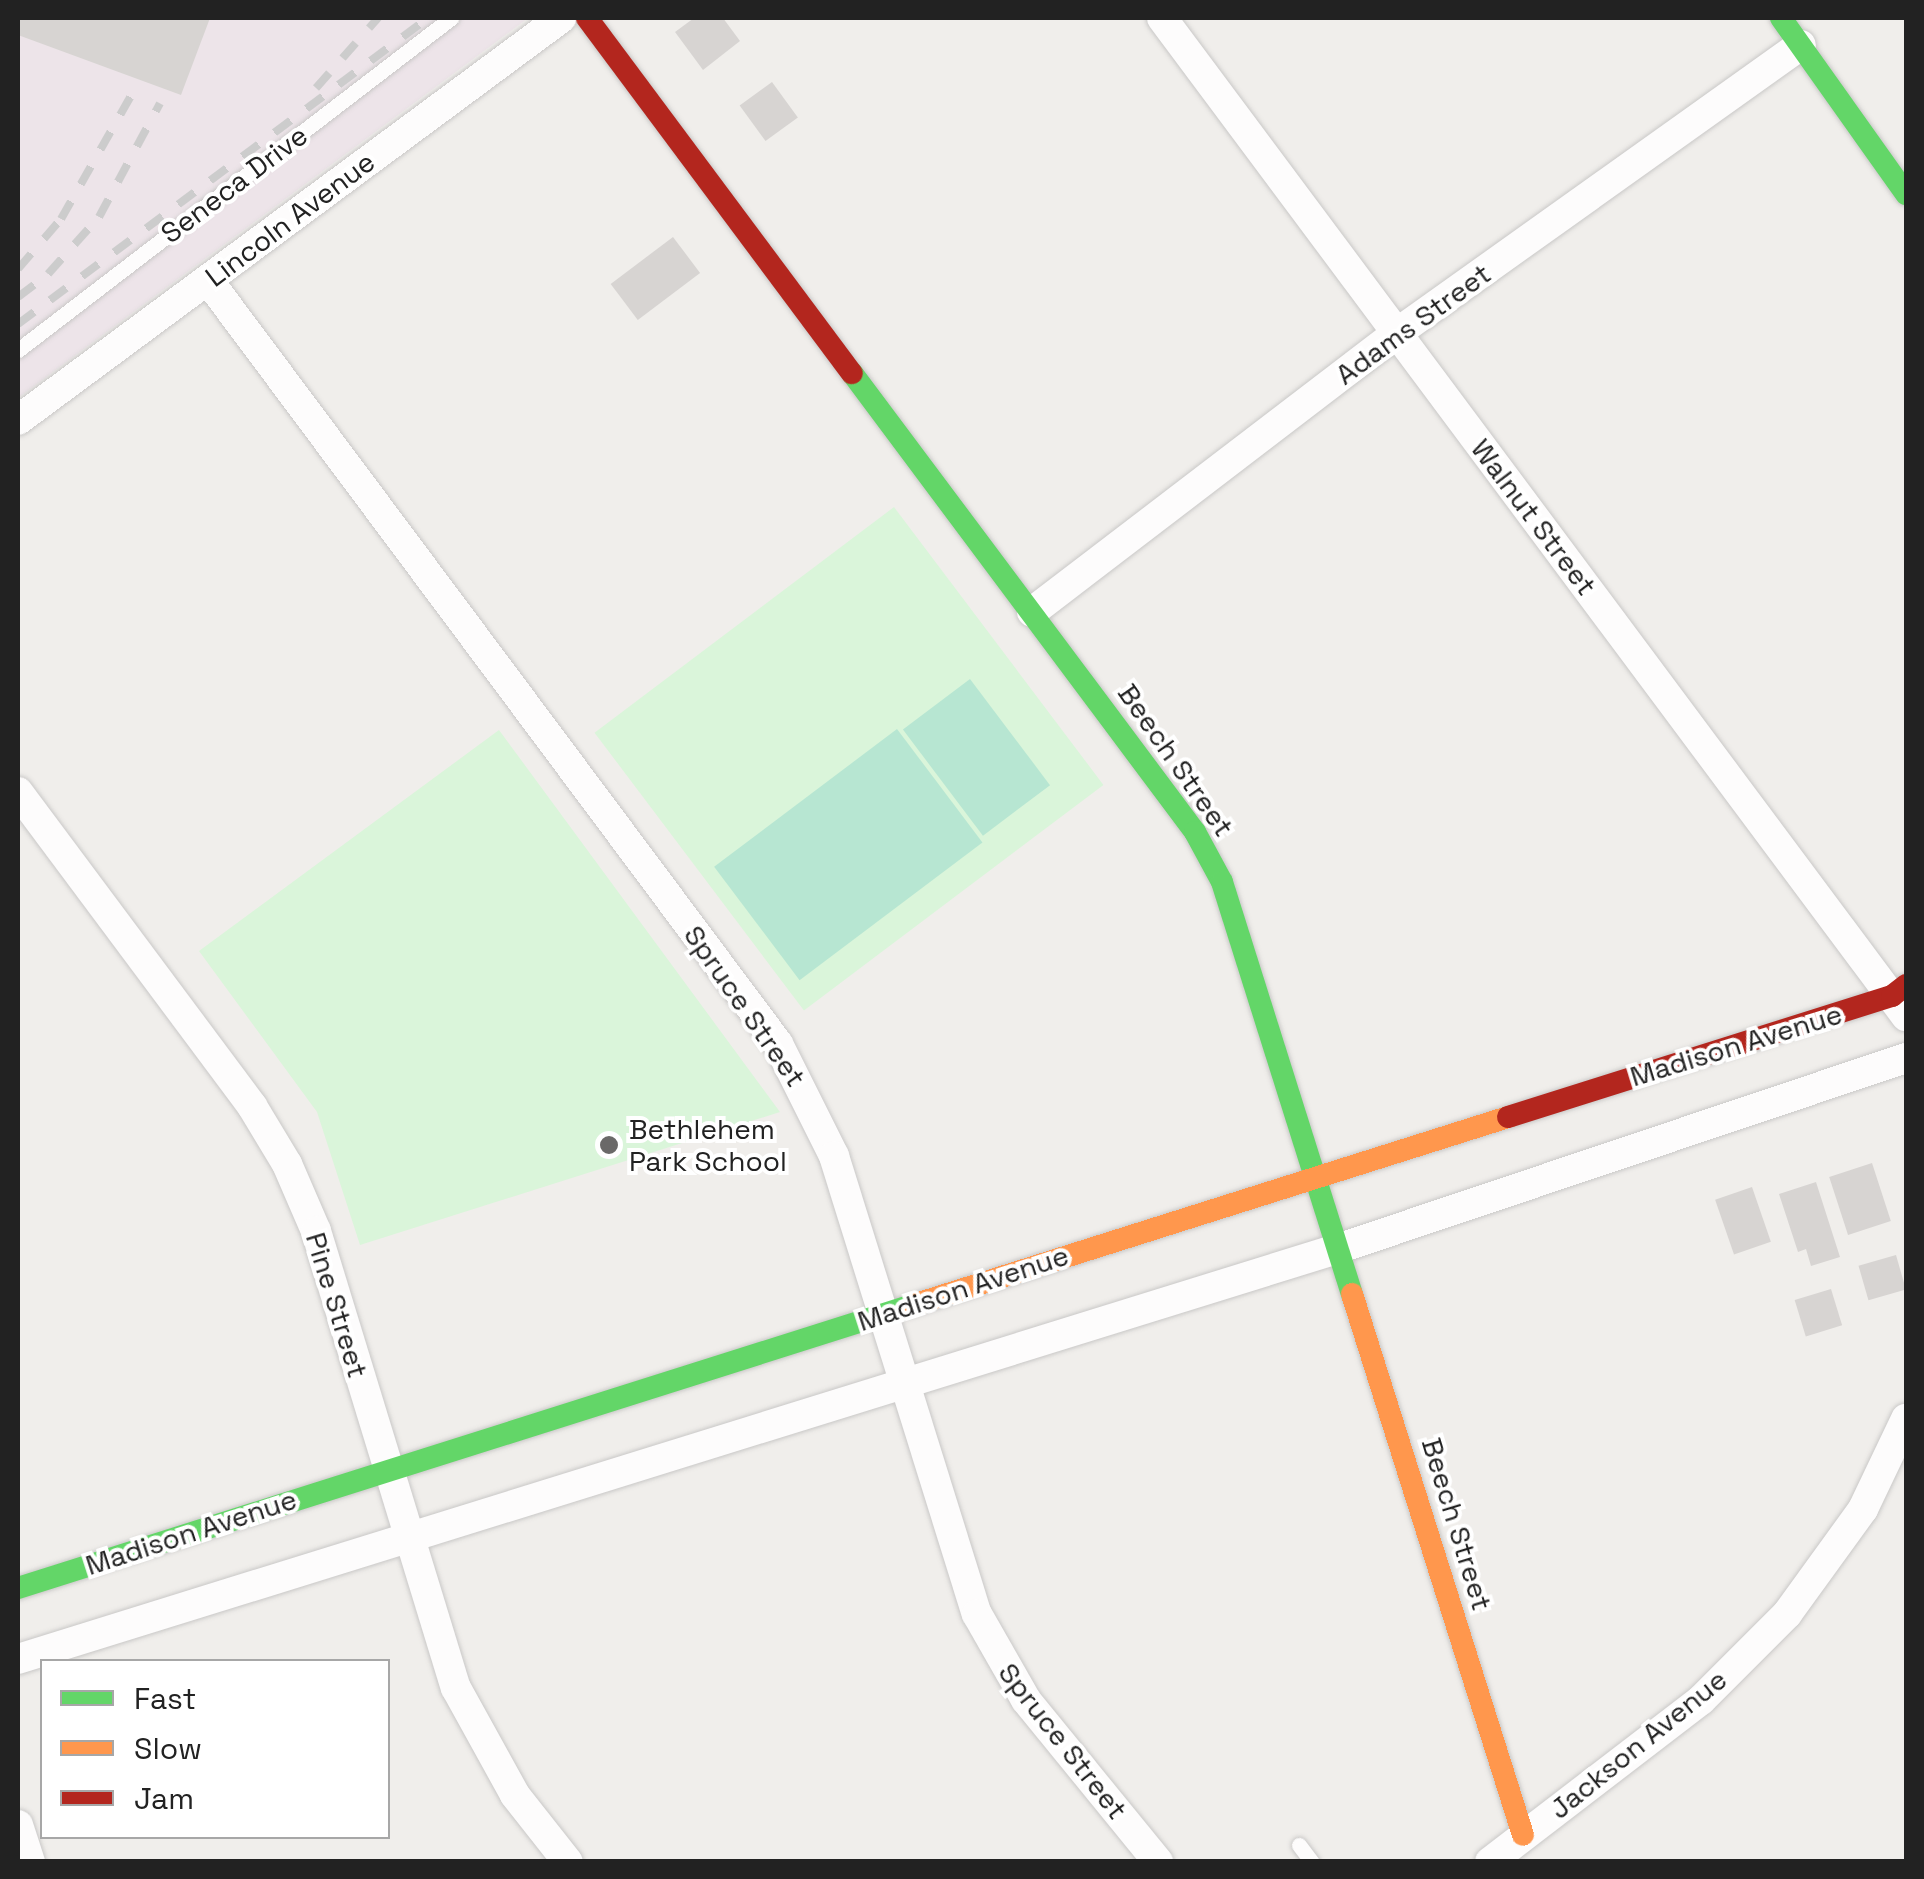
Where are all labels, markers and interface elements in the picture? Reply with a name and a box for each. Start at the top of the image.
street label: Seneca Drive [154,118,314,250]
street label: Lincoln Avenue [199,144,381,294]
street label: Adams Street [1329,257,1497,391]
street label: Walnut Street [1464,432,1604,602]
street label: Beech Street [1111,677,1241,843]
street label: Spruce Street [677,919,813,1093]
street label: Madison Avenue [1626,997,1846,1093]
place label: Bethlehem Park School [629,1112,787,1178]
marker: Bethlehem Park School [598,1134,620,1156]
street label: Pine Street [299,1228,375,1382]
street label: Madison Avenue [853,1238,1073,1338]
street label: Beech Street [1415,1434,1499,1614]
street label: Madison Avenue [81,1482,301,1582]
street label: Spruce Street [992,1656,1134,1826]
legend [40,1659,390,1839]
street label: Jackson Avenue [1543,1662,1733,1826]
text: Fast [134,1679,196,1718]
text: Slow [134,1729,202,1768]
text: Jam [134,1779,194,1818]

